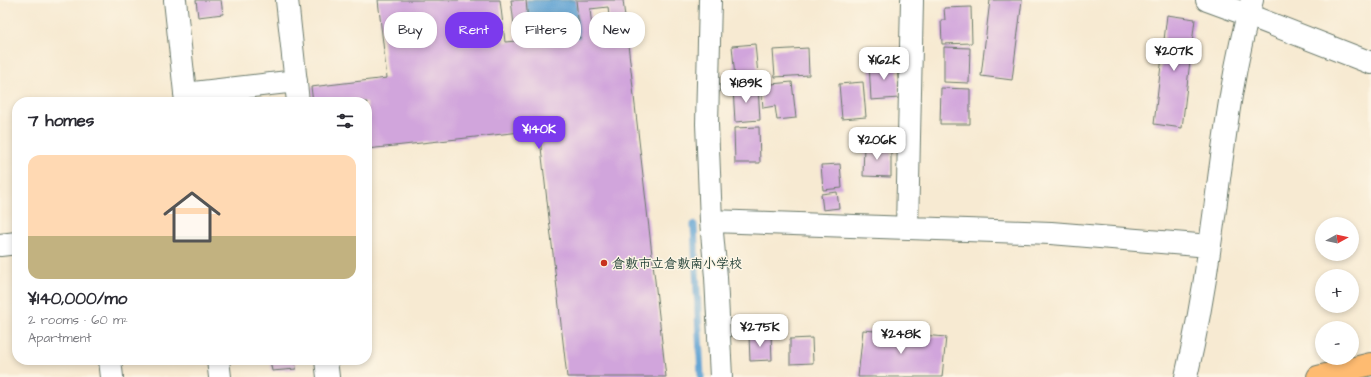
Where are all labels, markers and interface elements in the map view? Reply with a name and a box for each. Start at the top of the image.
chip: Buy [384,12,437,48]
chip: Rent [445,12,503,48]
chip: Filters [511,12,581,48]
chip: New [589,12,645,48]
pin: ¥207K [1146,38,1202,72]
text: ¥207K [1155,42,1193,60]
pin: ¥162K [856,47,912,81]
text: ¥162K [868,51,900,69]
pin: ¥189K [718,70,774,104]
text: ¥189K [730,74,762,92]
text: 7 homes [28,109,94,133]
icon: filters [334,110,356,132]
pin: ¥140K [511,116,567,150]
text: ¥140K [522,120,556,138]
pin: ¥206K [849,127,905,161]
text: ¥206K [858,131,896,149]
icon: home [156,181,228,253]
north arrow [1315,217,1359,261]
map controls [1315,217,1359,365]
place label: 倉敷市立倉敷南小学校 [612,255,742,273]
marker: 倉敷市立倉敷南小学校 [599,258,609,268]
button: + [1315,269,1359,313]
text: ¥140,000/mo [28,287,127,311]
text: 2 rooms · 60 m² [28,311,128,329]
pin: ¥275K [732,314,788,348]
text: ¥275K [740,318,780,336]
pin: ¥248K [873,321,929,355]
button: − [1315,321,1359,365]
text: ¥248K [881,325,921,343]
text: Apartment [28,329,92,347]

